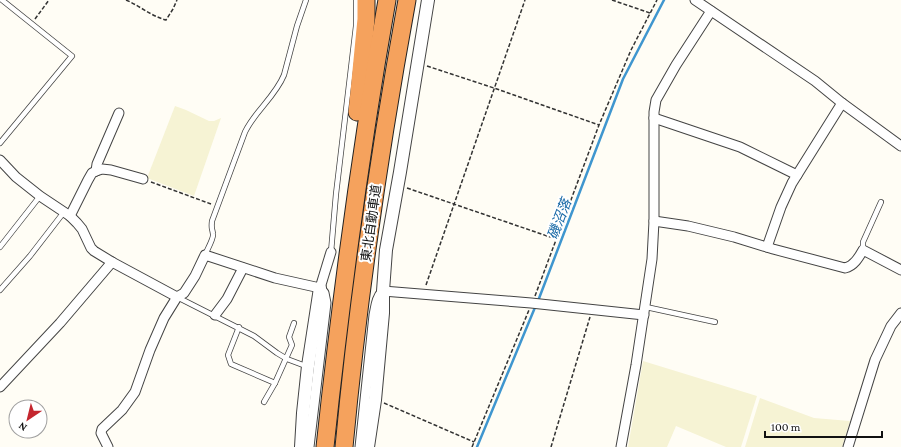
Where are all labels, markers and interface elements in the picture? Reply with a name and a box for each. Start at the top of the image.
street label: 東北自動車道 [358,183,384,263]
water label: 磯沼落 [544,195,575,241]
north arrow [8,399,48,439]
scale bar [765,413,882,439]
text: N [15,420,29,434]
text: 100 m [771,420,801,434]

